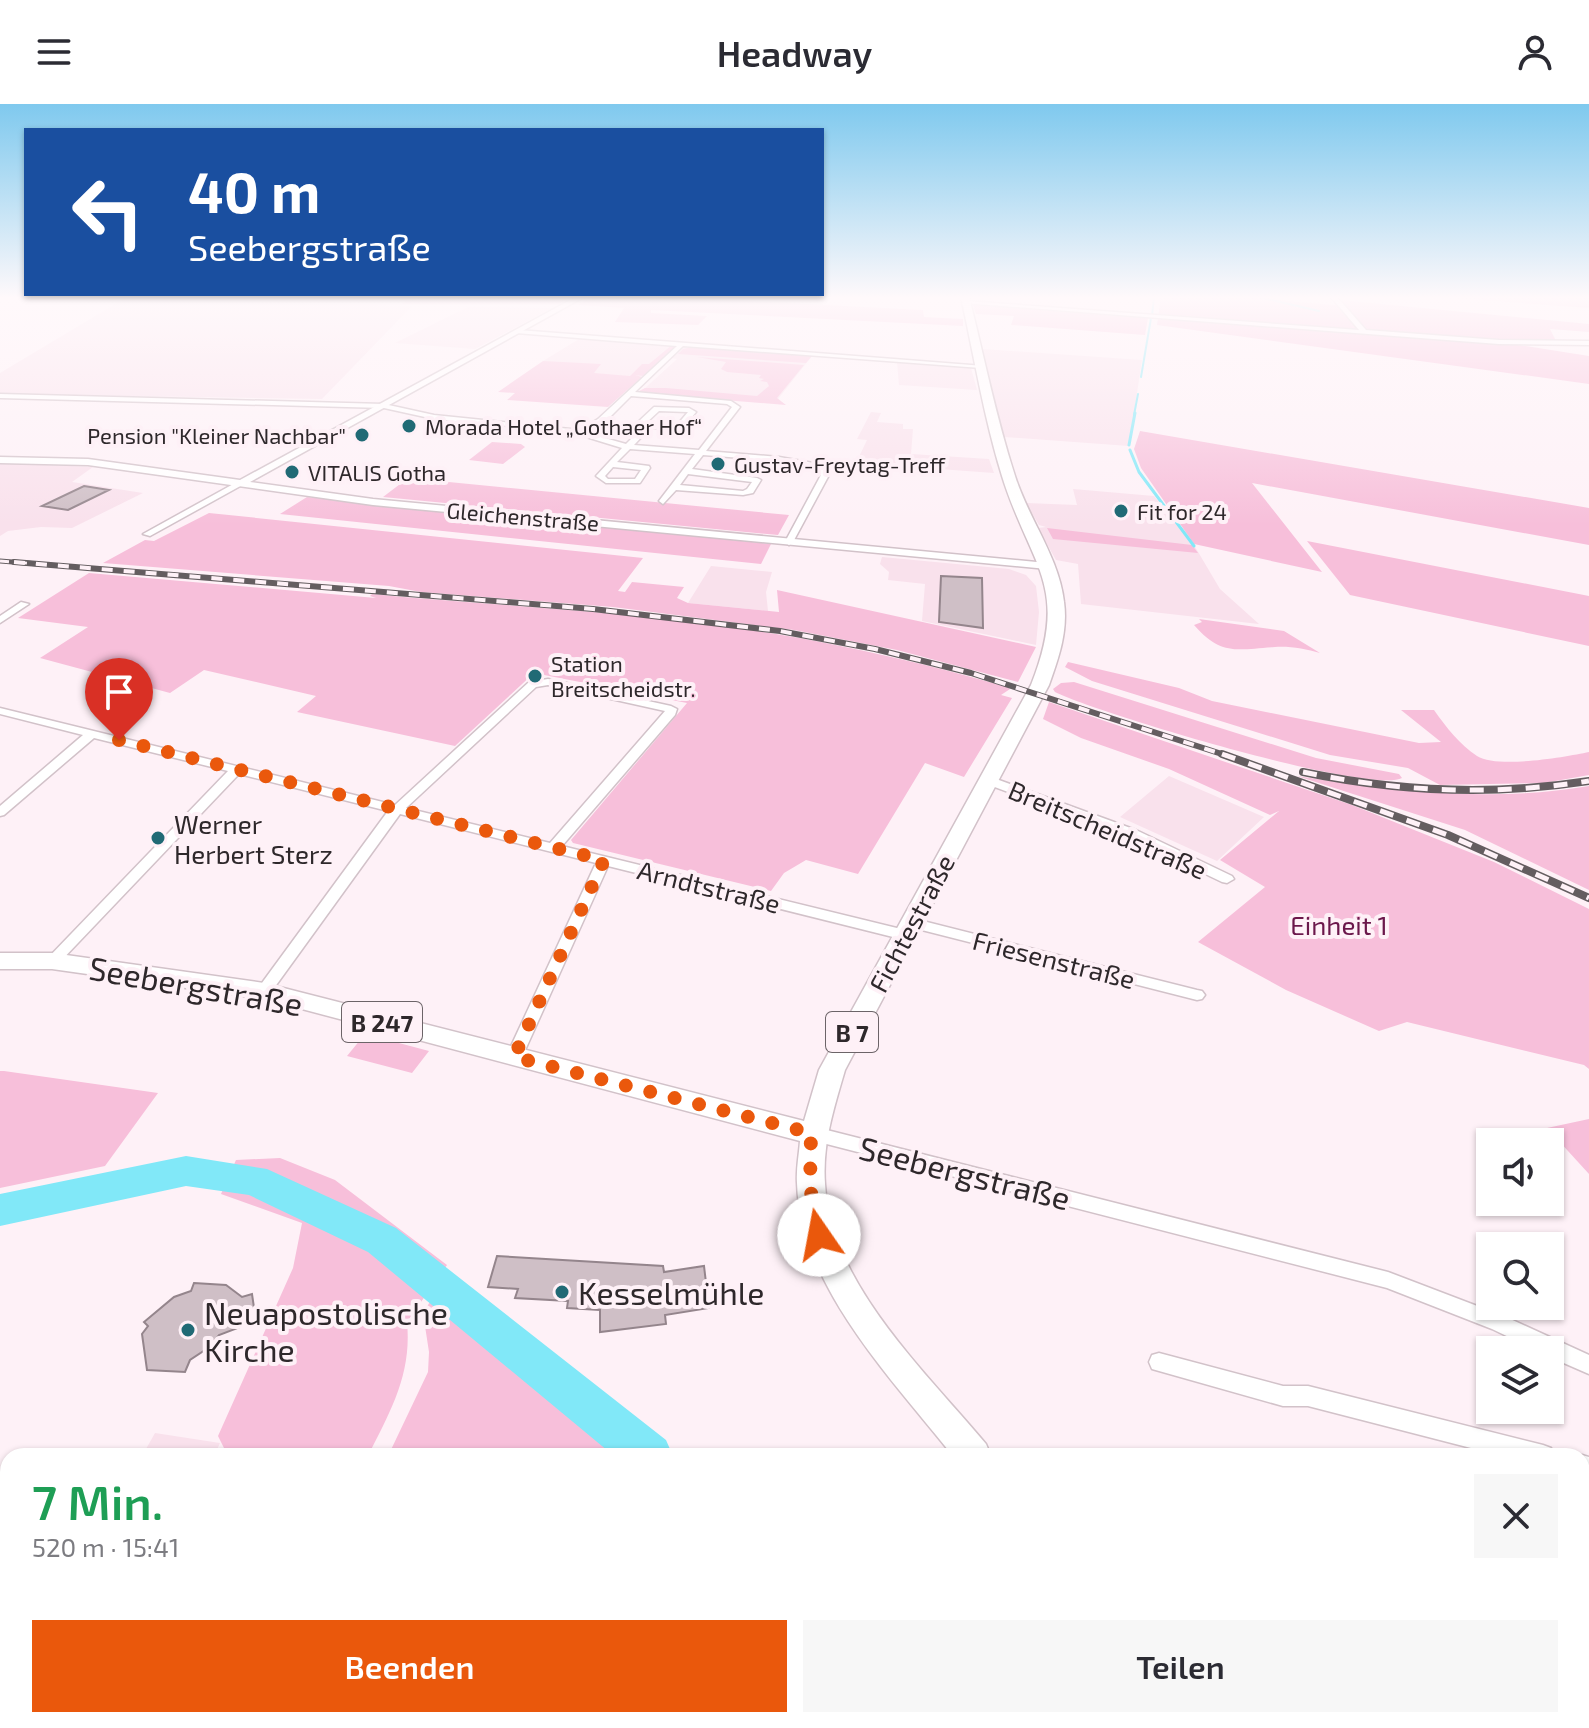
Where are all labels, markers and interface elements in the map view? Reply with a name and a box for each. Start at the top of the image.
icon: menu [32,30,76,74]
icon: person [1513,30,1557,74]
text: Headway [717,31,872,74]
text: 40 m [188,157,320,224]
icon: left [56,160,160,264]
text: Seebergstraße [188,225,431,268]
place label: Morada Hotel „Gothaer Hof“ [425,413,702,439]
marker: Morada Hotel „Gothaer Hof“ [400,417,418,435]
place label: Pension "Kleiner Nachbar" [87,422,346,448]
marker: Pension "Kleiner Nachbar" [353,426,371,444]
place label: Gustav-Freytag-Treff [734,451,945,477]
marker: Gustav-Freytag-Treff [709,455,727,473]
place label: VITALIS Gotha [308,459,446,485]
marker: VITALIS Gotha [283,463,301,481]
street label: Gleichenstraße [446,496,600,536]
place label: Fit for 24 [1137,498,1227,524]
marker: Fit for 24 [1112,502,1130,520]
place label: Station Breitscheidstr. [551,650,696,701]
pin [85,658,153,740]
marker: Station Breitscheidstr. [526,667,544,685]
icon: arrive [97,670,141,714]
street label: Breitscheidstraße [1004,773,1212,885]
place label: Werner Herbert Sterz [174,808,333,869]
marker: Werner Herbert Sterz [149,829,167,847]
street label: Fichtestraße [862,849,960,997]
street label: Arndtstraße [634,853,784,919]
park label: Einheit 1 [1290,909,1388,940]
street label: Friesenstraße [970,924,1138,994]
street label: Seebergstraße [86,948,306,1022]
road number: B 247 [342,1002,422,1042]
road number: B 7 [826,1012,878,1052]
street label: Seebergstraße [856,1127,1074,1217]
map controls [1476,1128,1564,1424]
button: sound [1476,1128,1564,1216]
position arrow [777,1193,861,1277]
button: search [1476,1232,1564,1320]
place label: Kesselmühle [578,1273,764,1311]
marker: Kesselmühle [553,1283,571,1301]
place label: Neuapostolische Kirche [204,1293,448,1368]
marker: Neuapostolische Kirche [179,1321,197,1339]
button: layers [1476,1336,1564,1424]
text: 7 Min. [32,1472,163,1530]
button: close [1474,1474,1558,1558]
text: 520 m · 15:41 [32,1531,179,1562]
button: Beenden [32,1620,787,1712]
button: Teilen [803,1620,1558,1712]

